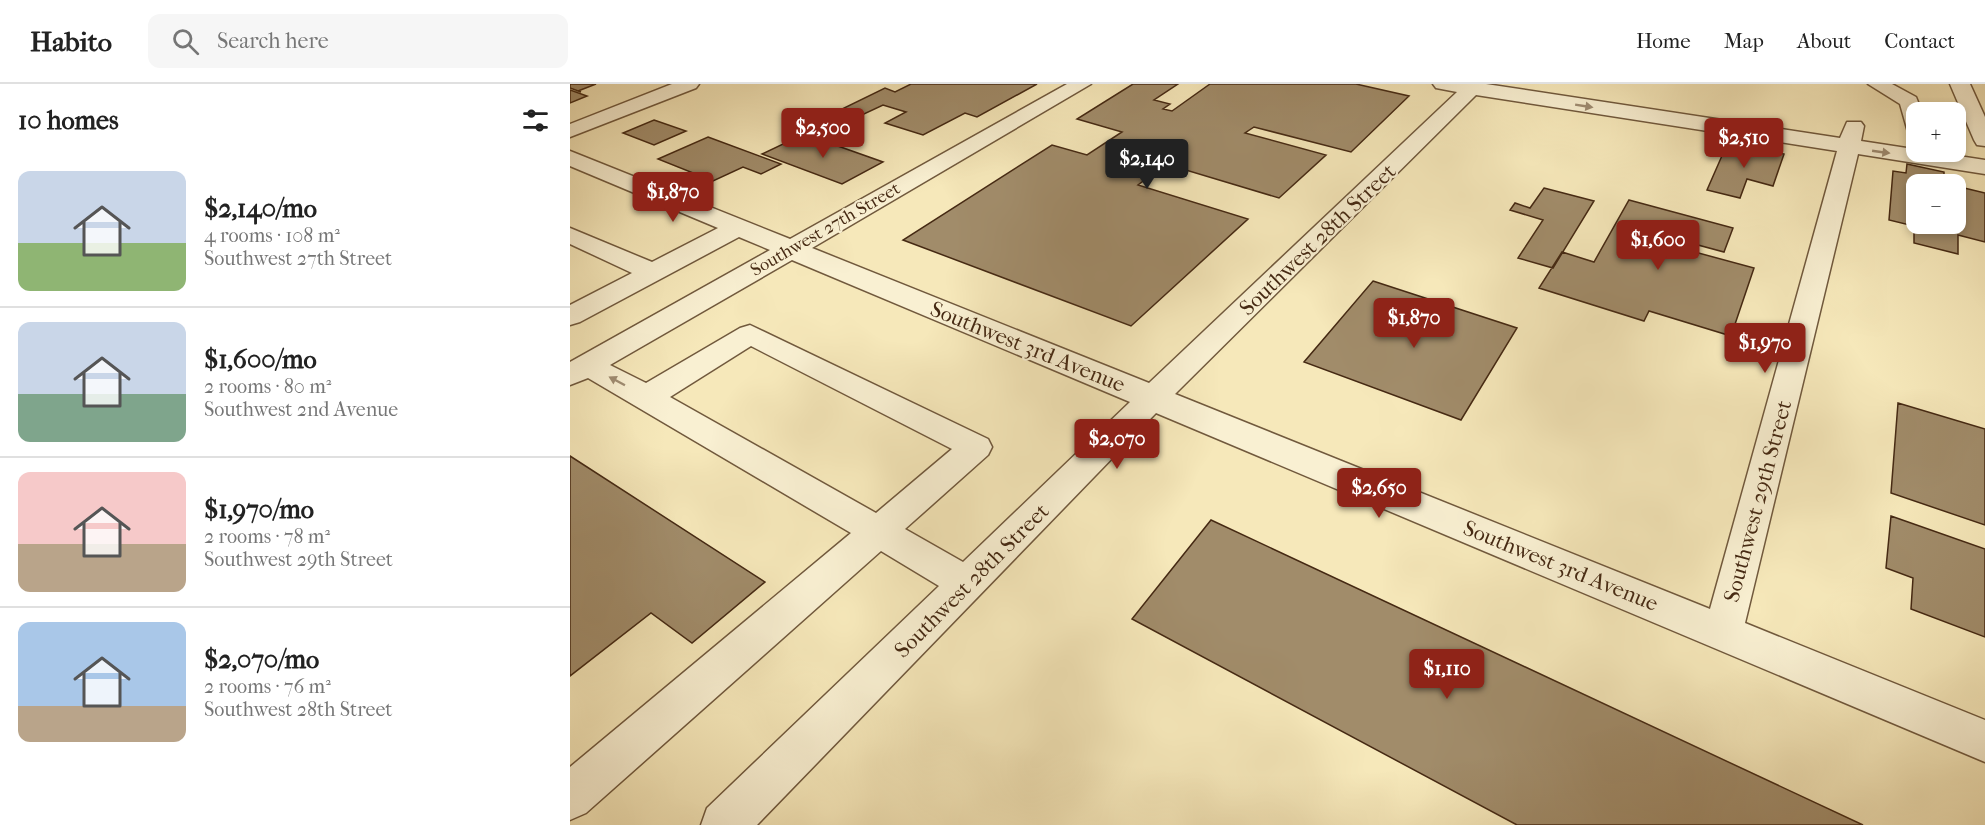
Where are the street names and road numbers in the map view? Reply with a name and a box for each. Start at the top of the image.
street label: Southwest 28th Street [1234,158,1401,321]
street label: Southwest 27th Street [747,178,904,281]
street label: Southwest 3rd Avenue [926,296,1129,398]
street label: Southwest 29th Street [1719,397,1797,605]
street label: Southwest 28th Street [889,498,1054,663]
street label: Southwest 3rd Avenue [1459,515,1662,617]

